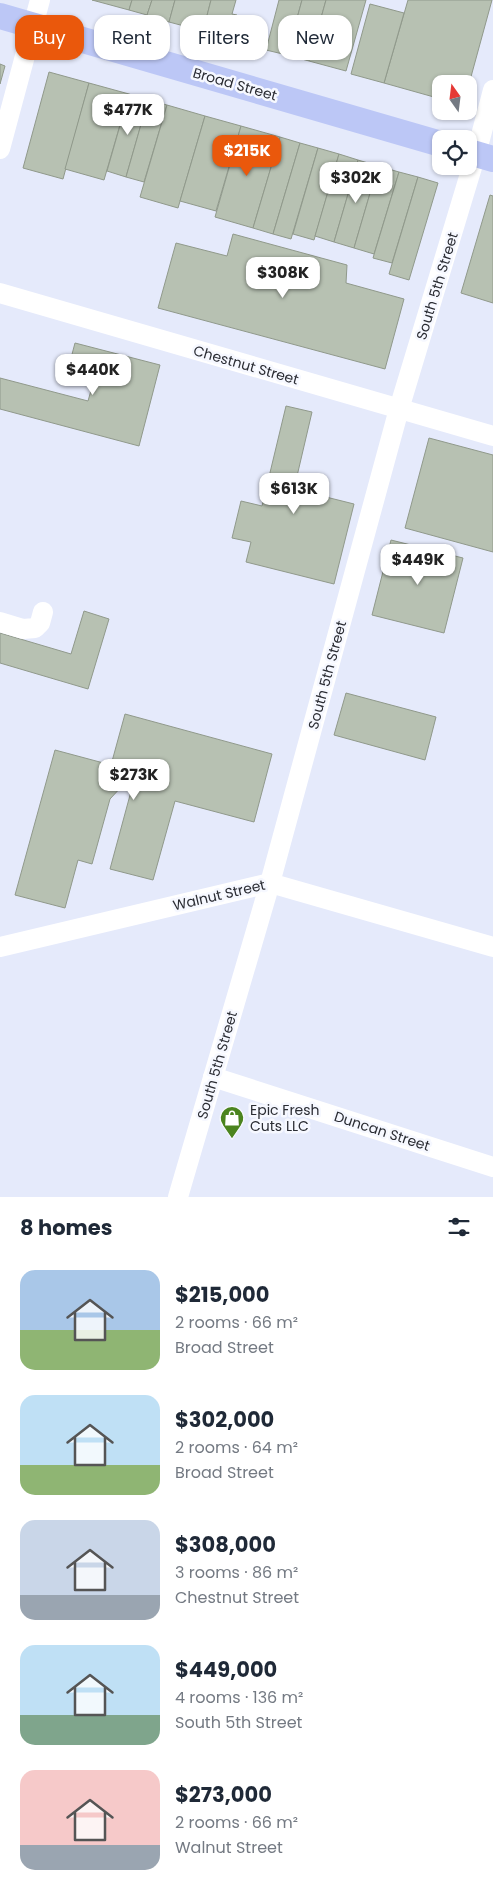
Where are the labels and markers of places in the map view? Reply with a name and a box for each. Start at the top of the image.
pin: $477K [93,94,163,136]
pin: $215K [212,134,282,177]
pin: $302K [321,162,391,204]
pin: $308K [248,256,318,299]
pin: $440K [58,354,128,396]
pin: $613K [259,472,329,515]
pin: $449K [383,544,453,586]
pin: $273K [99,758,169,801]
place label: Epic Fresh Cuts LLC [250,1100,320,1136]
shop icon: Epic Fresh Cuts LLC [219,1105,245,1139]

